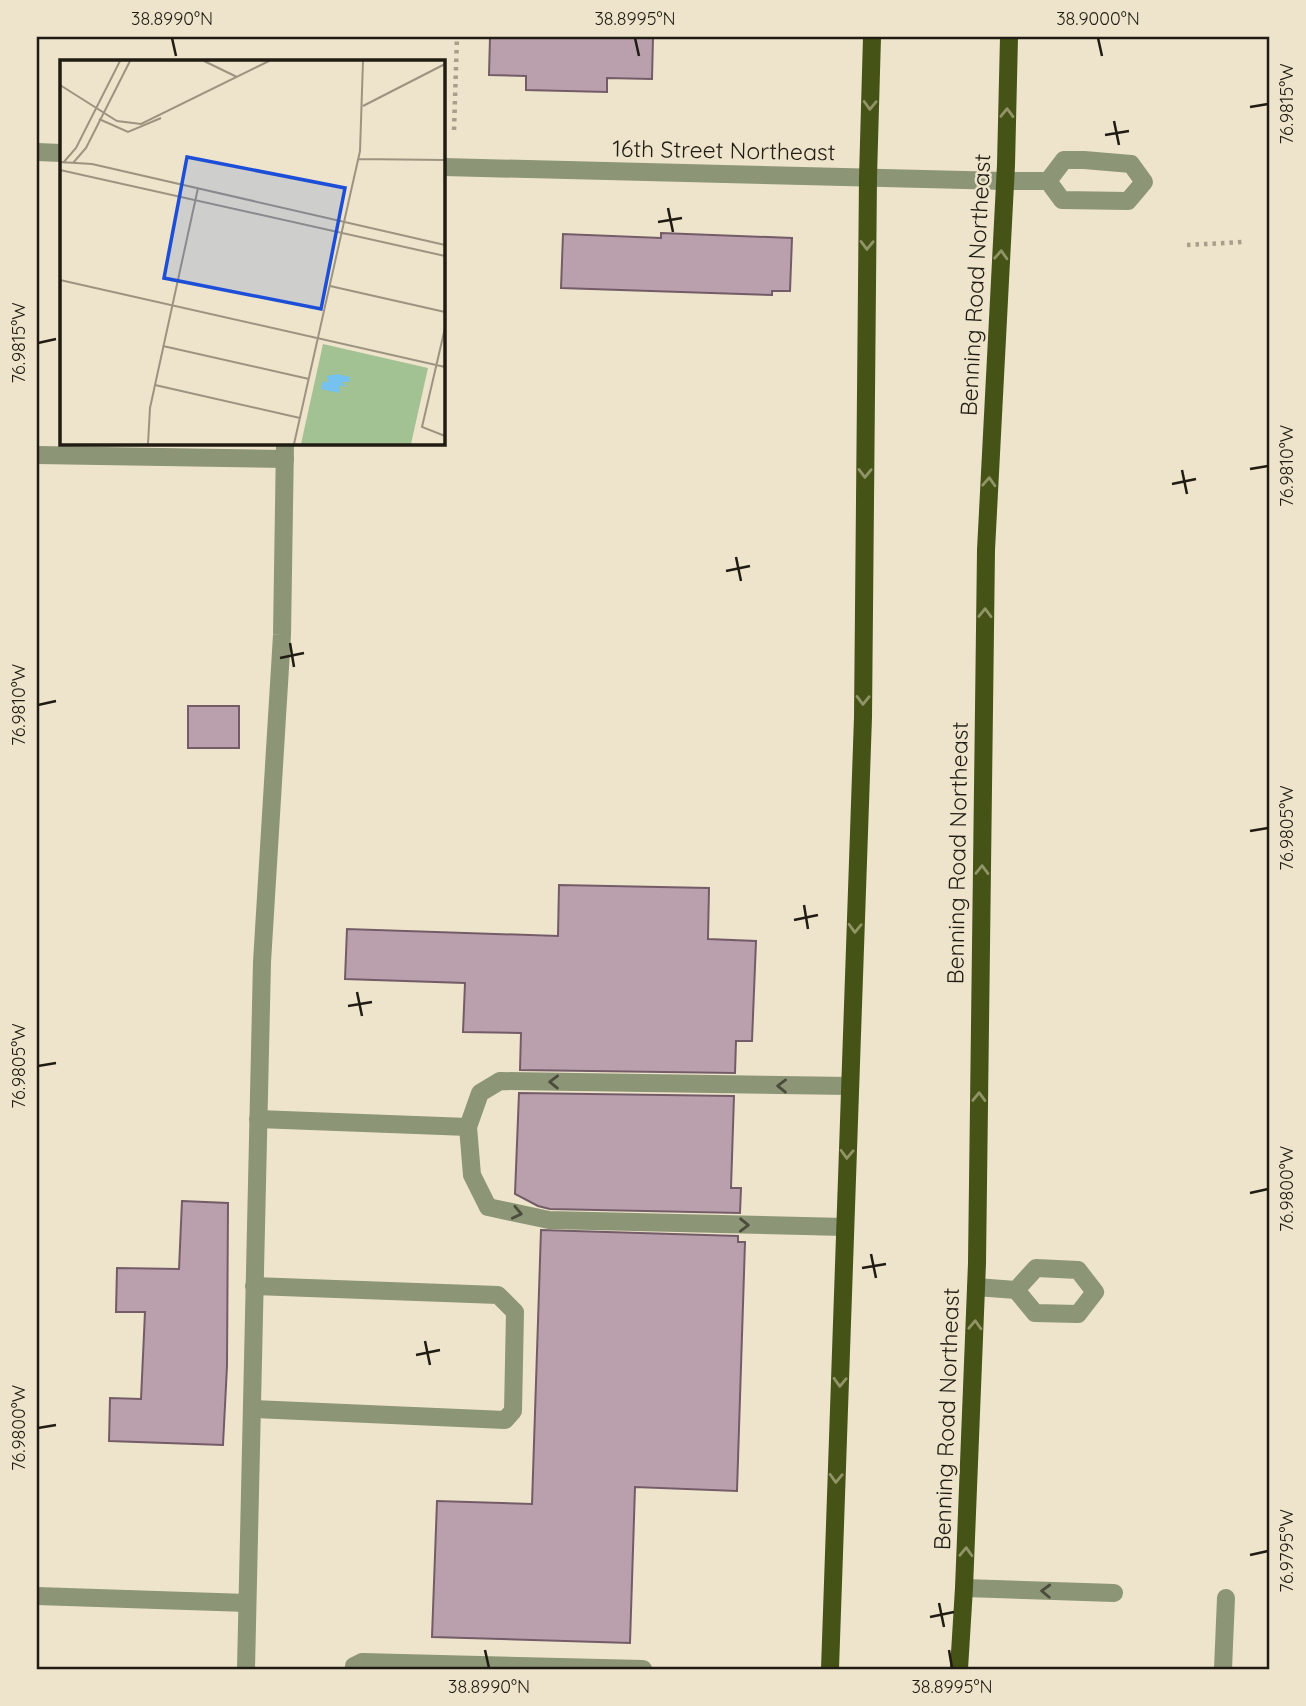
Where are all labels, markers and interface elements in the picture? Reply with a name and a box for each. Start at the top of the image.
text: 38.8990°N [131,7,213,30]
text: 38.8995°N [594,7,676,30]
text: 38.9000°N [1056,7,1140,30]
inset map [60,60,444,444]
text: 76.9815°W [1275,63,1298,145]
one-way arrow [863,100,878,111]
one-way arrow [1000,107,1015,118]
street label: 16th Street Northeast [612,134,836,166]
street label: Benning Road Northeast [954,153,996,417]
one-way arrow [859,241,875,251]
one-way arrow [994,249,1009,260]
text: 76.9815°W [7,302,30,384]
text: 76.9810°W [1275,425,1298,507]
one-way arrow [857,468,873,479]
one-way arrow [982,476,997,487]
one-way arrow [977,607,993,618]
text: 76.9810°W [7,664,30,746]
one-way arrow [855,696,871,706]
street label: Benning Road Northeast [940,721,974,985]
text: 76.9805°W [1275,785,1298,871]
one-way arrow [974,864,990,875]
one-way arrow [848,923,863,934]
text: 76.9805°W [7,1023,30,1109]
one-way arrow [548,1074,559,1090]
one-way arrow [776,1078,787,1093]
one-way arrow [971,1092,987,1102]
text: 76.9800°W [1275,1146,1298,1232]
one-way arrow [840,1149,855,1160]
one-way arrow [511,1205,523,1220]
one-way arrow [739,1217,750,1232]
street label: Benning Road Northeast [927,1287,965,1551]
one-way arrow [968,1319,983,1330]
one-way arrow [832,1376,847,1387]
text: 76.9800°W [7,1385,30,1471]
one-way arrow [829,1473,844,1484]
text: 76.9795°W [1275,1509,1298,1593]
one-way arrow [958,1546,973,1557]
one-way arrow [1040,1583,1051,1599]
text: 38.8990°N [448,1675,530,1698]
text: 38.8995°N [911,1675,993,1698]

